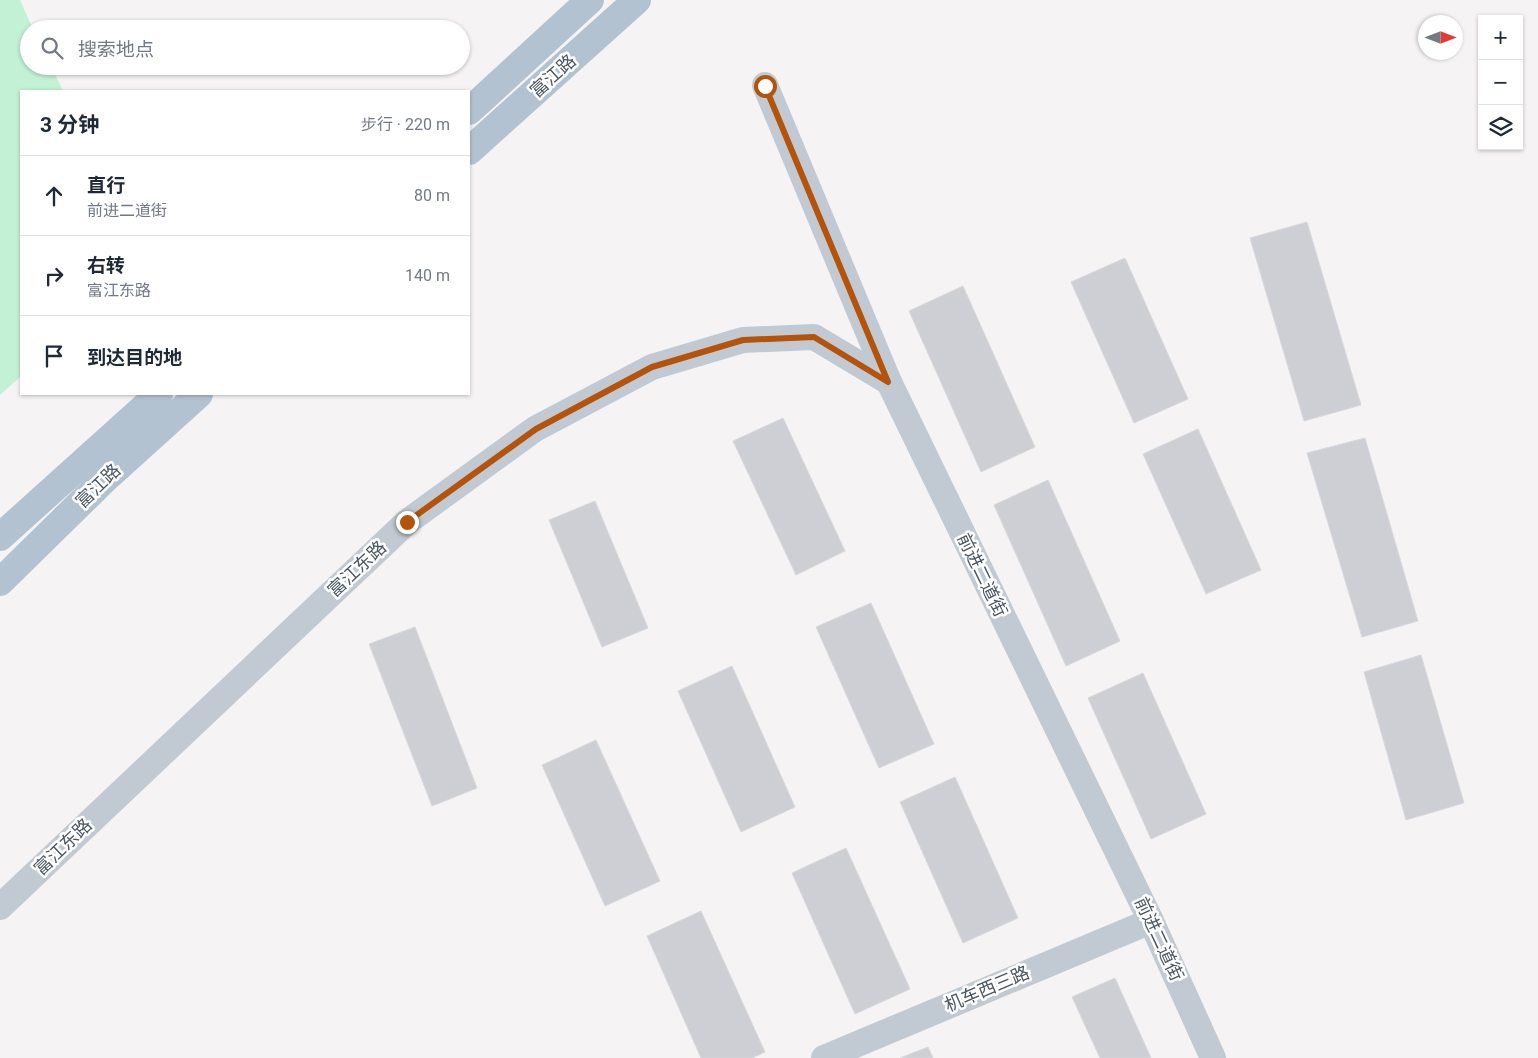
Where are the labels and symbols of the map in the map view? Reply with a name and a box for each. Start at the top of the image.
north arrow [1418,15,1463,60]
street label: 富江路 [526,50,580,101]
route start [754,75,777,98]
street label: 富江路 [71,459,124,512]
route end [396,511,419,534]
street label: 前进二道街 [953,530,1012,620]
street label: 富江东路 [323,536,390,601]
street label: 富江东路 [29,814,96,879]
street label: 前进二道街 [1131,894,1188,984]
street label: 机车西三路 [941,961,1032,1016]

